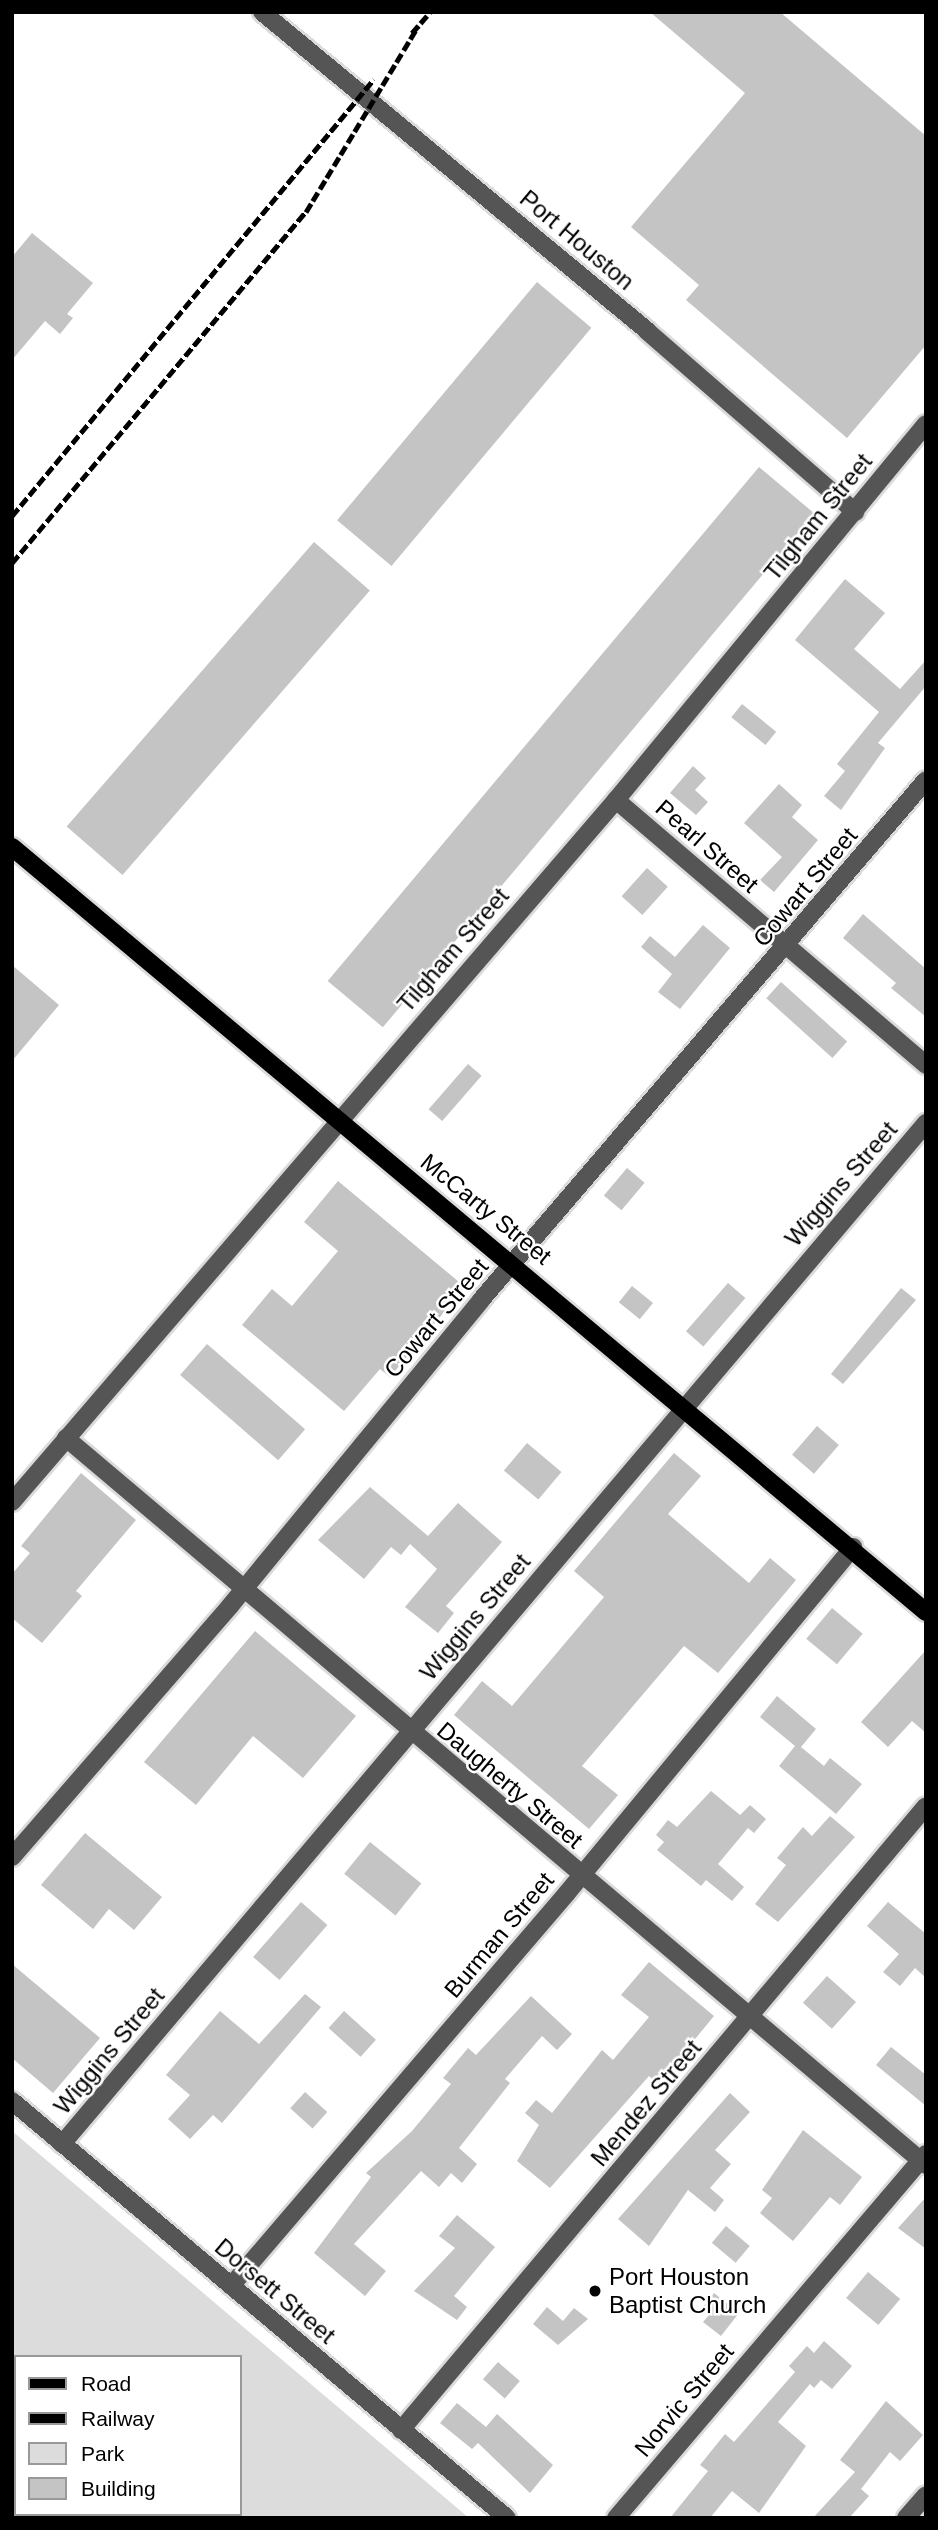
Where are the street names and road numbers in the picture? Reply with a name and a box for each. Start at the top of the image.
street label: Port Houston [514,184,640,296]
street label: Tilgham Street [758,448,878,586]
street label: Pearl Street [650,794,764,898]
street label: Cowart Street [747,822,863,952]
street label: Tilgham Street [391,882,515,1018]
street label: Wiggins Street [779,1116,903,1252]
street label: McCarty Street [415,1147,557,1271]
street label: Cowart Street [378,1253,494,1383]
street label: Wiggins Street [414,1548,536,1686]
street label: Daugherty Street [431,1716,589,1854]
street label: Burman Street [438,1866,560,2004]
street label: Wiggins Street [48,1982,170,2120]
street label: Mendez Street [585,2034,707,2172]
street label: Dorsett Street [209,2232,341,2350]
street label: Norvic Street [628,2338,740,2462]

